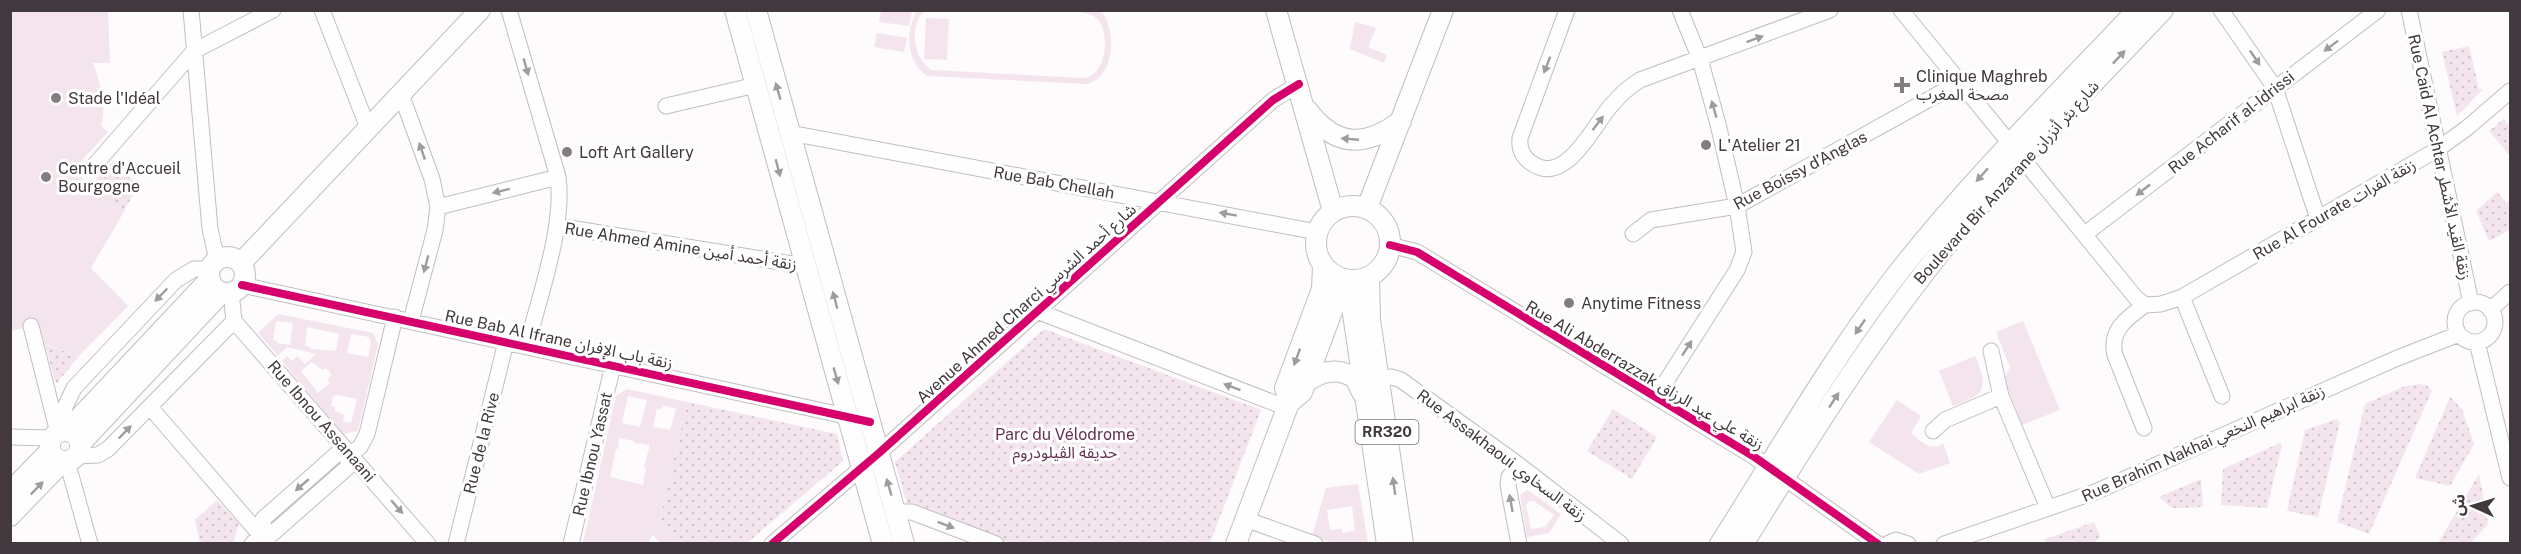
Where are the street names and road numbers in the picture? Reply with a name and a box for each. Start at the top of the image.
street label: Rue Caid Al Achtar زنقة القيد الأشطر [2404,32,2475,282]
street label: Rue Acharif al-Idrissi [2164,67,2298,178]
street label: Boulevard Bir Anzarane شارع بئر أنزران [1910,77,2105,290]
street label: Rue Boissy d’Anglas [1730,127,1870,214]
street label: Rue Al Fourate زنقة الفرات [2250,155,2419,264]
street label: Rue Bab Chellah [992,163,1116,202]
street label: Avenue Ahmed Charci شارع أحمد الشرسي [913,200,1142,409]
street label: Rue Ahmed Amine زنقة أحمد أمين [563,219,798,274]
street label: Rue Ali Abderrazzak زنقة علي عبد الرزاق [1521,297,1767,457]
street label: Rue Bab Al Ifrane زنقة باب الإفران [443,306,675,374]
street label: Rue Ibnou Assanaani [264,357,379,486]
street label: Rue Brahim Nakhai زنقة ابراهيم النخعي [2079,381,2329,509]
street label: Rue Assakhaoui زنقة السخاوي [1412,385,1590,528]
street label: Rue de la Rive [460,390,503,496]
street label: Rue Ibnou Yassat [569,390,616,518]
road number: RR320 [1356,420,1418,444]

